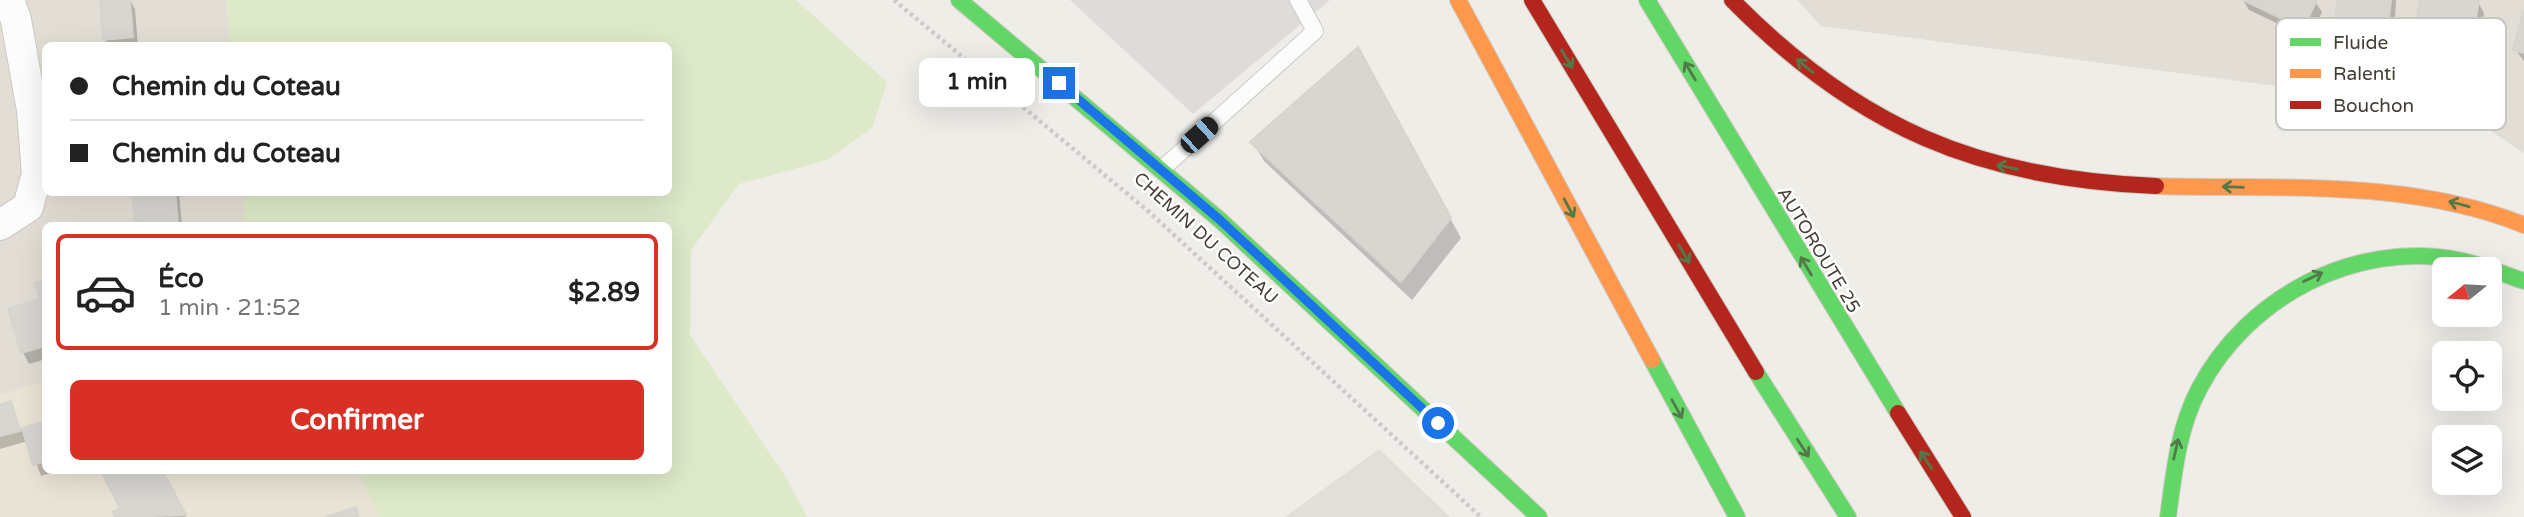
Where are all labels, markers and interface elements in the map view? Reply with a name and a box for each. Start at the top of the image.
legend [2276,18,2506,130]
text: Fluide [2333,32,2388,54]
one-way arrow [1561,48,1575,68]
callout: 1 min [919,58,1034,108]
one-way arrow [1797,58,1815,74]
one-way arrow [1682,62,1696,82]
text: Ralenti [2333,63,2396,85]
route end [1043,67,1075,99]
text: 1 min [946,68,1008,96]
text: Chemin du Coteau [112,71,341,102]
text: Bouchon [2333,95,2414,117]
car [1177,113,1222,157]
text: Chemin du Coteau [112,138,341,169]
one-way arrow [1996,159,2019,173]
street label: CHEMIN DU COTEAU [1129,167,1283,309]
one-way arrow [2222,180,2245,193]
street label: AUTOROUTE 25 [1773,183,1865,317]
one-way arrow [1563,197,1577,218]
one-way arrow [2448,197,2471,210]
one-way arrow [1677,243,1691,263]
one-way arrow [1799,257,1813,277]
north arrow [2432,257,2502,327]
map controls [2432,257,2502,495]
icon: car [74,261,137,324]
text: Éco [158,263,204,294]
one-way arrow [2302,270,2323,284]
text: $2.89 [568,277,640,308]
text: 1 min · 21:52 [158,294,301,322]
button: locate [2432,341,2502,411]
button: Confirmer [70,380,644,460]
one-way arrow [1670,398,1684,419]
route start [1422,407,1454,439]
button: layers [2432,425,2502,495]
one-way arrow [1797,437,1811,457]
one-way arrow [2171,439,2184,461]
one-way arrow [1918,451,1933,470]

